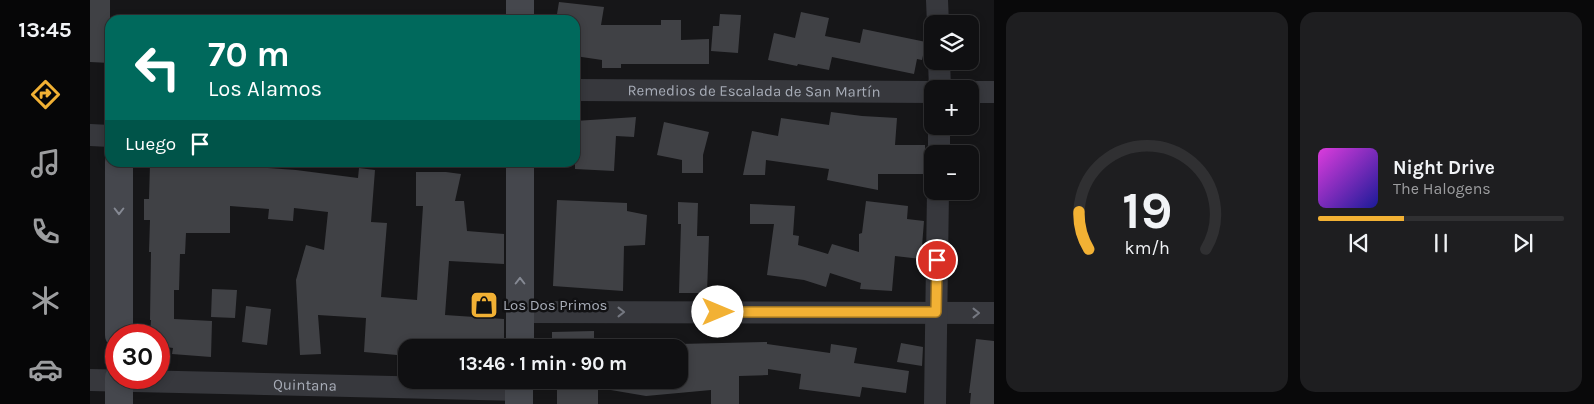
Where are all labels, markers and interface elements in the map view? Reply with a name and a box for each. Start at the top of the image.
map controls [924,15,979,200]
button: layers [924,15,979,70]
text: 13:45 [18,17,72,43]
text: 70 m [208,34,290,75]
icon: left [125,35,190,100]
text: Los Alamos [208,76,322,102]
icon: directions [28,77,63,112]
button: + [924,80,979,135]
street label: Remedios de Escalada de San Martín [627,81,881,101]
icon: arrive [186,130,214,158]
text: Luego [125,133,176,155]
button: − [924,145,979,200]
icon: music [28,146,63,181]
text: Night Drive [1393,157,1495,179]
text: The Halogens [1393,179,1491,198]
text: 19 [1122,180,1172,241]
one-way arrow [114,208,124,215]
icon: phone [28,214,63,249]
icon: previous [1345,229,1373,257]
icon: pause [1427,229,1455,257]
icon: next [1509,229,1537,257]
text: km/h [1124,238,1170,259]
pin [916,239,958,281]
icon: arrive [923,246,951,274]
one-way arrow [515,277,525,285]
icon: climate [28,283,63,318]
position arrow [691,285,743,337]
shop icon: Los Dos Primos [469,290,499,320]
place label: Los Dos Primos [503,296,608,314]
one-way arrow [618,307,626,317]
one-way arrow [973,307,981,318]
speed limit sign: 30 [105,324,170,389]
icon: car [28,352,63,387]
text: 13:46 · 1 min · 90 m [459,353,627,375]
street label: Quintana [273,375,337,395]

